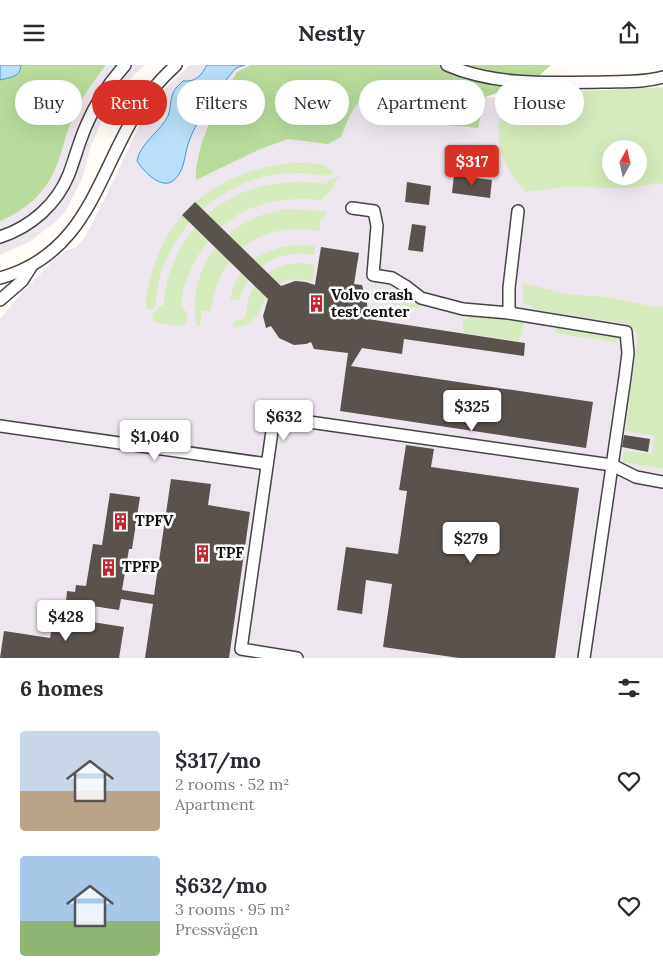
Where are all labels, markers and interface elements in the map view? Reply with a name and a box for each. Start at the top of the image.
icon: menu [20,19,48,47]
text: Nestly [298,19,365,47]
icon: share [615,19,643,47]
chip: Buy [15,80,82,125]
chip: Rent [92,80,167,125]
chip: Filters [177,80,265,125]
chip: New [275,80,349,125]
chip: Apartment [359,80,485,125]
chip: House [495,80,584,125]
north arrow [602,140,648,185]
map controls [602,140,647,185]
pin: $317 [442,145,502,187]
text: $317 [456,151,488,171]
place label: Volvo crash test center [331,285,414,321]
building icon: Volvo crash test center [307,294,327,314]
pin: $325 [442,389,502,432]
text: $325 [454,396,490,416]
pin: $632 [254,399,314,442]
text: $632 [266,406,302,426]
pin: $1,040 [114,419,196,462]
text: $1,040 [131,426,179,446]
building icon: TPFV [111,511,131,531]
place label: TPFV [135,511,174,530]
pin: $279 [441,521,501,564]
text: $279 [454,528,488,548]
building icon: TPF [192,543,212,563]
place label: TPF [216,543,244,562]
building icon: TPFP [98,557,118,577]
place label: TPFP [122,557,160,576]
pin: $428 [36,599,96,642]
text: $428 [48,606,84,626]
icon: filters [615,674,643,702]
text: 6 homes [20,675,103,702]
text: $317/mo [175,747,261,774]
icon: home [60,751,120,811]
icon: heart [615,767,643,795]
text: 2 rooms · 52 m² [175,774,289,794]
text: Apartment [175,794,255,814]
text: $632/mo [175,872,267,899]
icon: home [60,876,120,936]
icon: heart [615,892,643,920]
text: 3 rooms · 95 m² [175,899,290,919]
text: Pressvägen [175,919,258,939]

